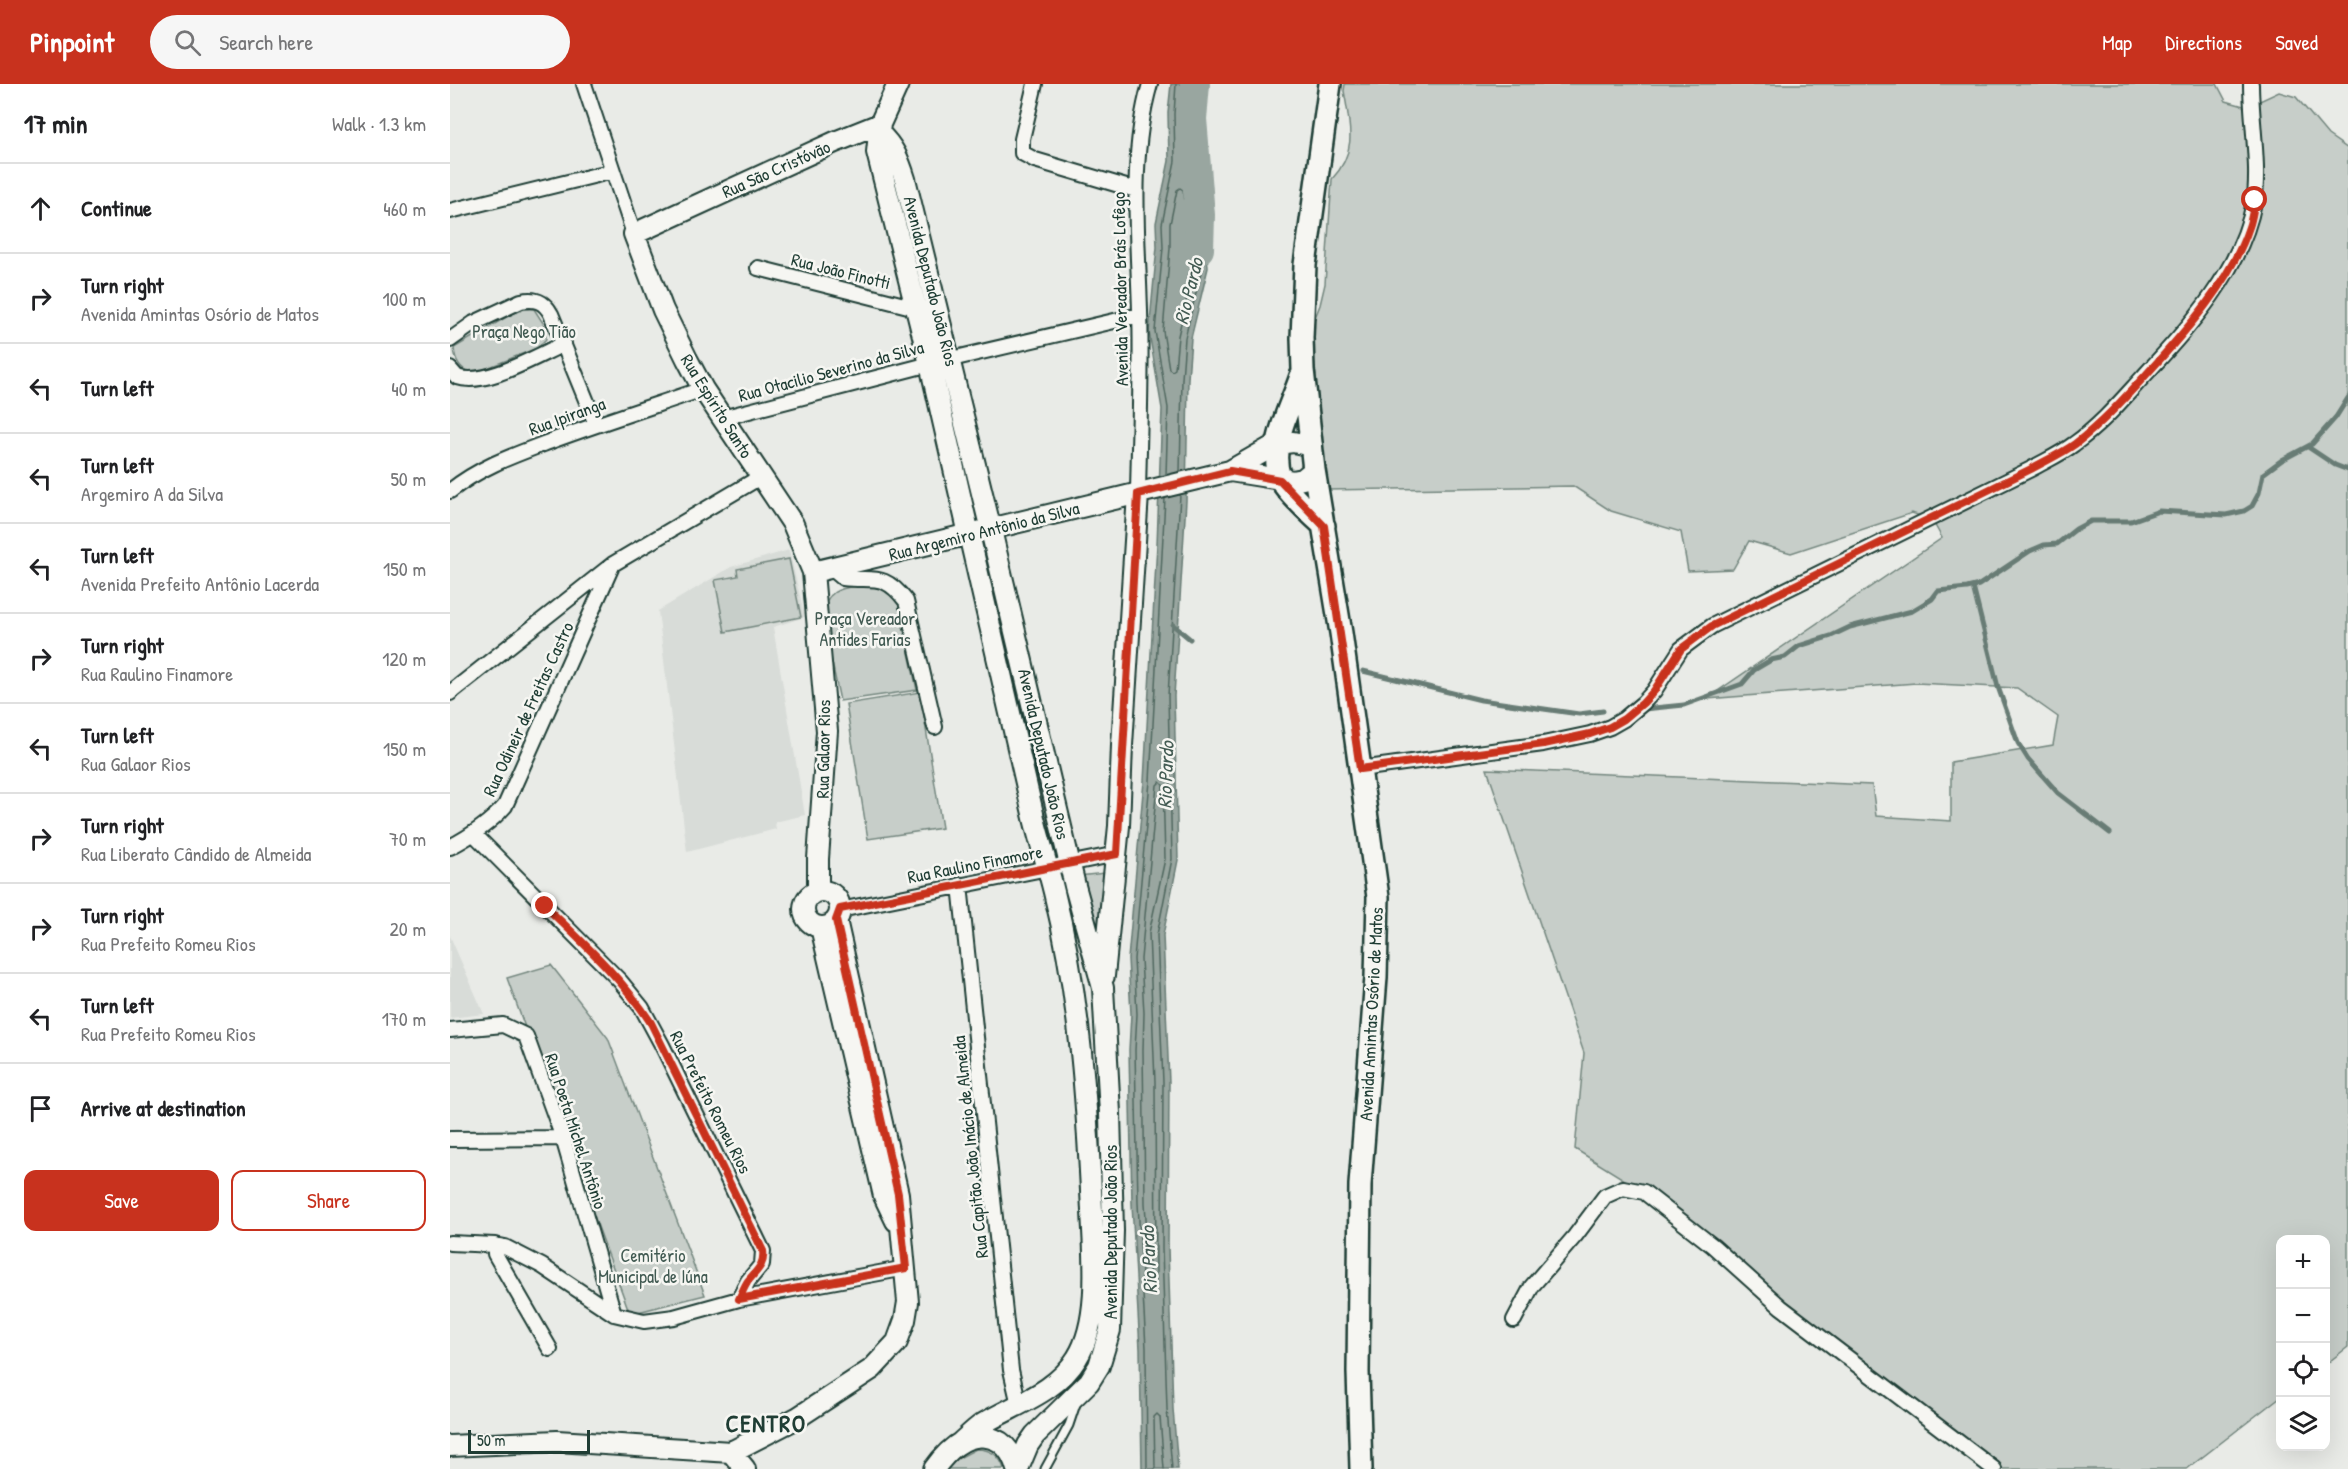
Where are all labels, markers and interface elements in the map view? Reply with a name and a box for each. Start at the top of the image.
search box [150,15,570,69]
text: Pinpoint [30,23,114,61]
icon: search [171,26,204,59]
text: Search here [219,27,313,57]
text: Map [2102,28,2132,57]
text: Directions [2165,28,2242,57]
text: Saved [2275,28,2318,57]
text: 17 min [24,106,88,141]
text: Walk · 1.3 km [332,110,426,137]
street label: Rua São Cristóvão [718,134,834,204]
route start [2241,186,2267,212]
icon: ahead [24,192,57,225]
street label: Avenida Vereador Brás Lofêgo [1106,192,1134,386]
text: Continue [81,193,152,223]
street label: Avenida Deputado João Rios [898,193,964,369]
text: 460 m [383,195,426,222]
street label: Rua João Finotti [789,247,893,295]
water label: Rio Pardo [1167,253,1210,327]
text: Turn right [81,270,164,300]
icon: right [24,282,57,315]
text: 100 m [383,285,426,312]
text: Avenida Amintas Osório de Matos [81,300,319,327]
park label: Praça Nego Tião [472,319,576,344]
street label: Rua Otacilio Severino da Silva [736,334,926,408]
street label: Rua Espírito Santo [675,349,759,463]
icon: left [24,372,57,405]
text: Turn left [81,373,154,403]
text: 40 m [391,375,426,402]
street label: Rua Ipiranga [525,391,609,441]
text: Turn left [81,450,154,480]
icon: left [24,462,57,495]
text: 50 m [390,465,426,492]
text: Argemiro A da Silva [81,480,223,507]
street label: Rua Argemiro Antônio da Silva [886,495,1082,567]
text: Turn left [81,540,154,570]
icon: left [24,552,57,585]
text: 150 m [383,555,426,582]
text: Avenida Prefeito Antônio Lacerda [81,570,319,597]
park label: Praça Vereador Antides Farias [815,606,915,652]
street label: Rua Odineir de Freitas Castro [477,618,579,800]
text: Turn right [81,630,164,660]
icon: right [24,642,57,675]
text: 120 m [382,645,426,672]
text: Rua Raulino Finamore [81,660,233,687]
street label: Avenida Deputado João Rios [1012,666,1076,842]
street label: Rua Galaor Rios [810,699,836,799]
text: Turn left [81,720,154,750]
icon: left [24,732,57,765]
text: 150 m [383,735,426,762]
water label: Rio Pardo [1150,739,1180,809]
text: Rua Galaor Rios [81,750,191,777]
text: Turn right [81,810,164,840]
icon: right [24,822,57,855]
text: 70 m [389,825,426,852]
street label: Rua Raulino Finamore [905,839,1045,889]
text: Rua Liberato Cândido de Almeida [81,840,311,867]
route end [531,892,557,918]
text: Turn right [81,900,164,930]
street label: Avenida Amintas Osório de Matos [1353,906,1389,1122]
icon: right [24,912,57,945]
text: 20 m [389,915,426,942]
text: Rua Prefeito Romeu Rios [81,930,256,957]
text: Turn left [81,990,154,1020]
icon: left [24,1002,57,1035]
text: 170 m [382,1005,426,1032]
text: Rua Prefeito Romeu Rios [81,1020,256,1047]
street label: Rua Prefeito Romeu Rios [664,1026,758,1178]
street label: Rua Capitão João Inácio de Almeida [946,1035,994,1259]
street label: Rua Poeta Michel Antônio [539,1050,613,1212]
icon: arrive [24,1092,57,1125]
text: Arrive at destination [81,1093,246,1123]
street label: Avenida Deputado João Rios [1098,1145,1123,1319]
button: Save [24,1170,219,1231]
button: Share [231,1170,426,1231]
water label: Rio Pardo [1133,1224,1163,1294]
map controls [2276,1235,2330,1451]
button: + [2276,1235,2330,1289]
park label: Cemitério Municipal de Iúna [598,1243,708,1289]
button: − [2276,1289,2330,1343]
button: locate [2276,1343,2330,1397]
button: layers [2276,1397,2330,1451]
district label: CENTRO [726,1407,807,1439]
scale bar [468,1427,590,1454]
text: 50 m [477,1429,506,1451]

